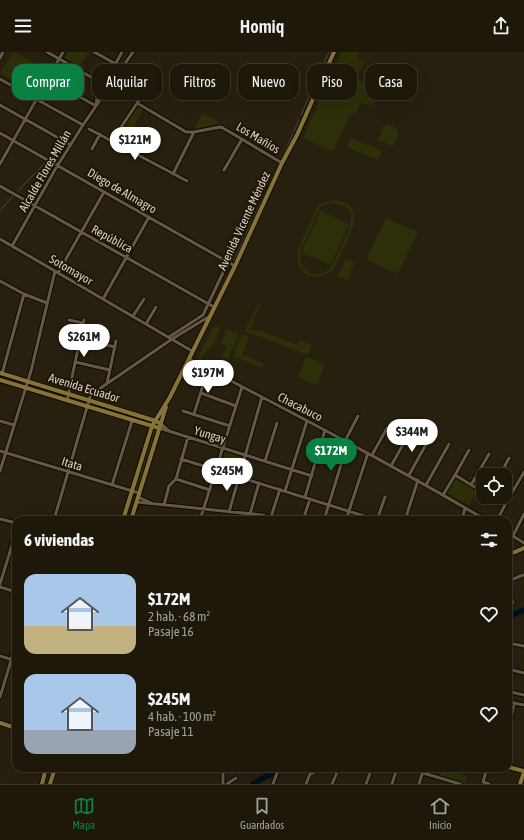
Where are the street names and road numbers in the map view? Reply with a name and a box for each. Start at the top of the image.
street label: Los Mañíos [234,120,282,156]
street label: Alcalde Flores Millán [16,128,74,214]
street label: Diego de Almagro [85,166,159,217]
street label: Avenida Vicente Méndez [215,169,273,273]
street label: República [89,222,135,256]
street label: Sotomayor [47,252,96,288]
street label: Avenida Ecuador [47,371,122,406]
street label: Chacabuco [275,390,325,424]
street label: Yungay [192,424,228,446]
street label: Itata [60,454,84,474]

